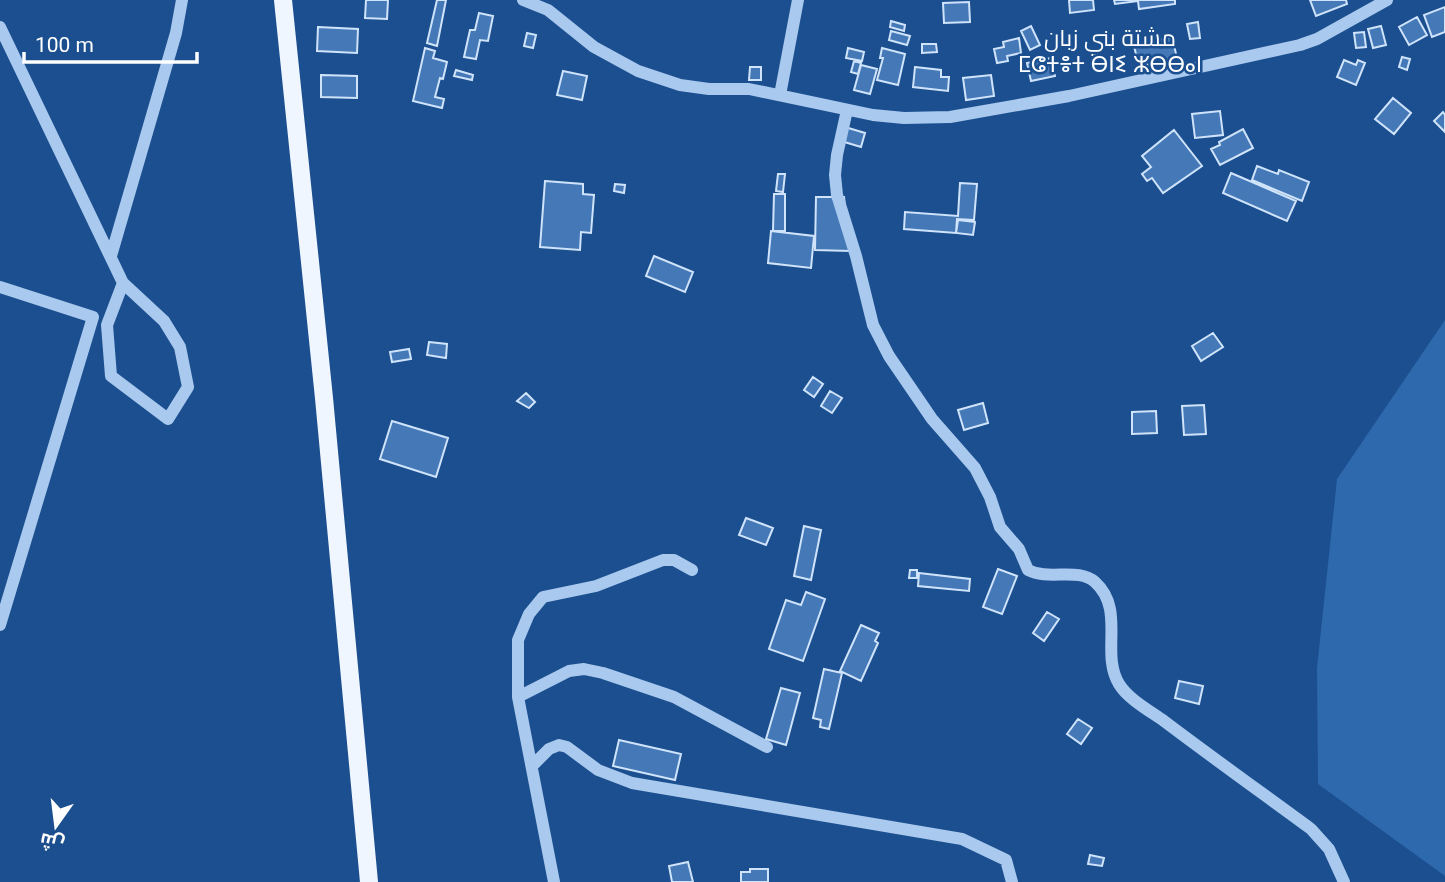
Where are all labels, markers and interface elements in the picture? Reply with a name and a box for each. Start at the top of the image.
scale bar [24,21,198,65]
district label: مشتة بني زبان ⵎⵛⵜⴻⵜ ⴱⵏⵉ ⵣⴱⴱⴰⵏ [1018,25,1202,78]
text: 100 m [35,33,94,57]
north arrow [21,791,91,861]
text: ش [37,828,67,856]

